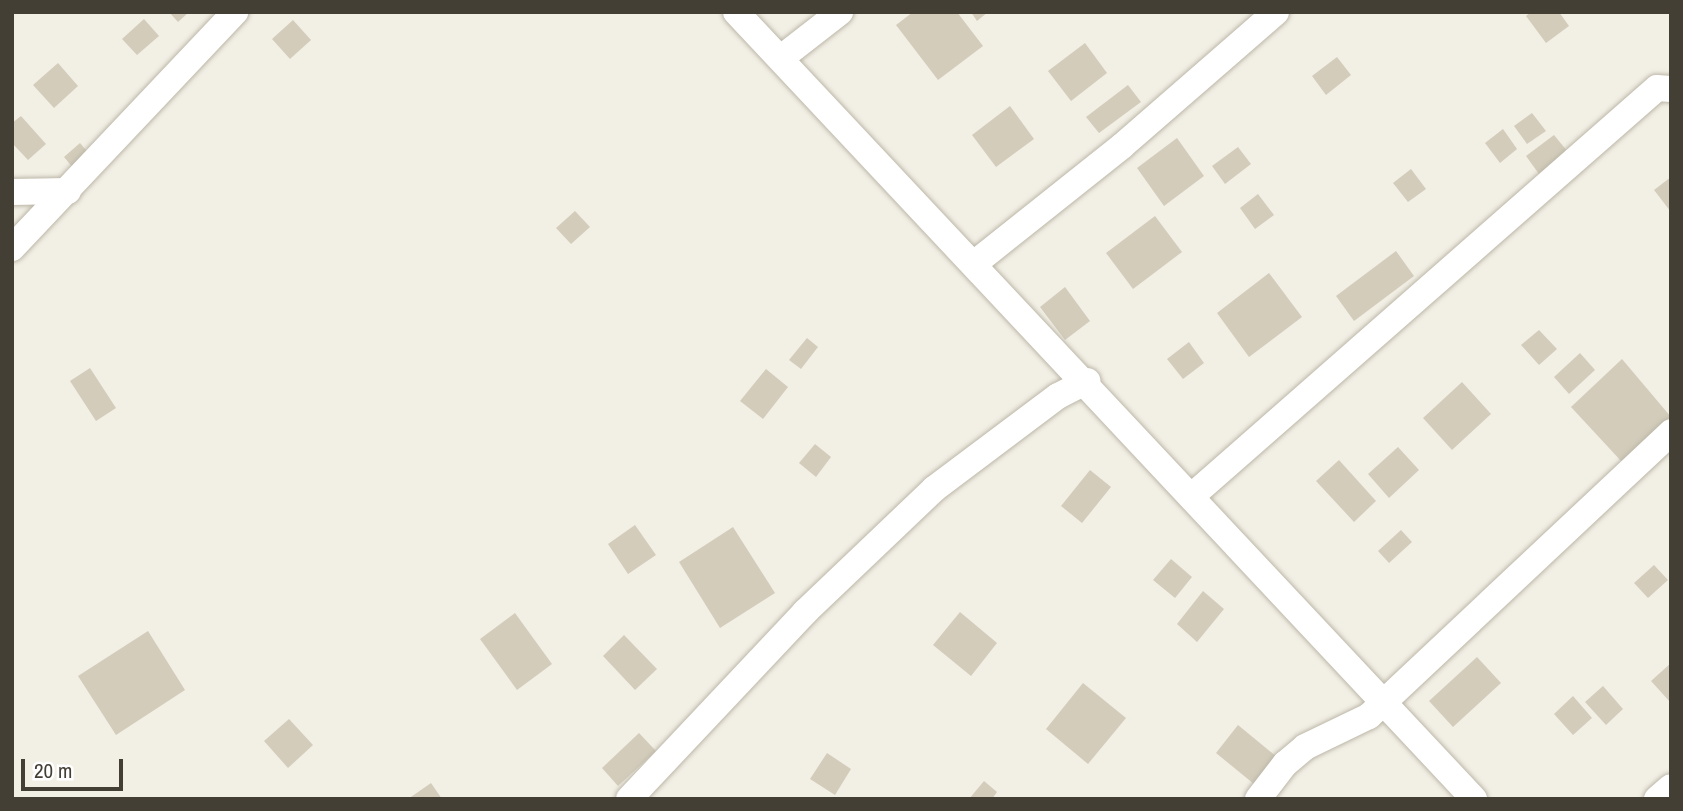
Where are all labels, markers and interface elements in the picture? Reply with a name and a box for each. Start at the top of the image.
scale bar [24,744,126,788]
text: 20 m [34,756,72,785]

